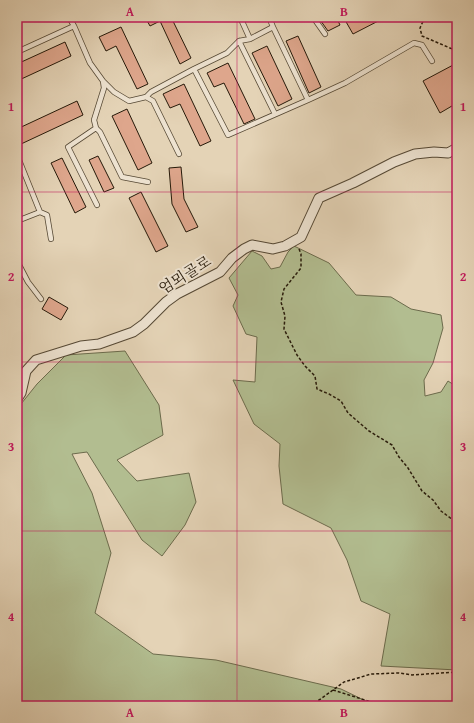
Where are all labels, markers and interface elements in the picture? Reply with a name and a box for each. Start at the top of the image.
text: A [126,2,135,21]
text: B [340,2,348,21]
text: 1 [8,97,14,116]
text: 1 [460,97,466,116]
street label: 엄뫼골로 [155,250,215,299]
text: 2 [8,267,15,286]
text: 2 [460,267,467,286]
text: 3 [8,437,14,456]
text: 3 [460,437,466,456]
text: 4 [8,607,15,626]
text: 4 [460,607,467,626]
text: A [126,703,135,722]
text: B [340,703,348,722]

